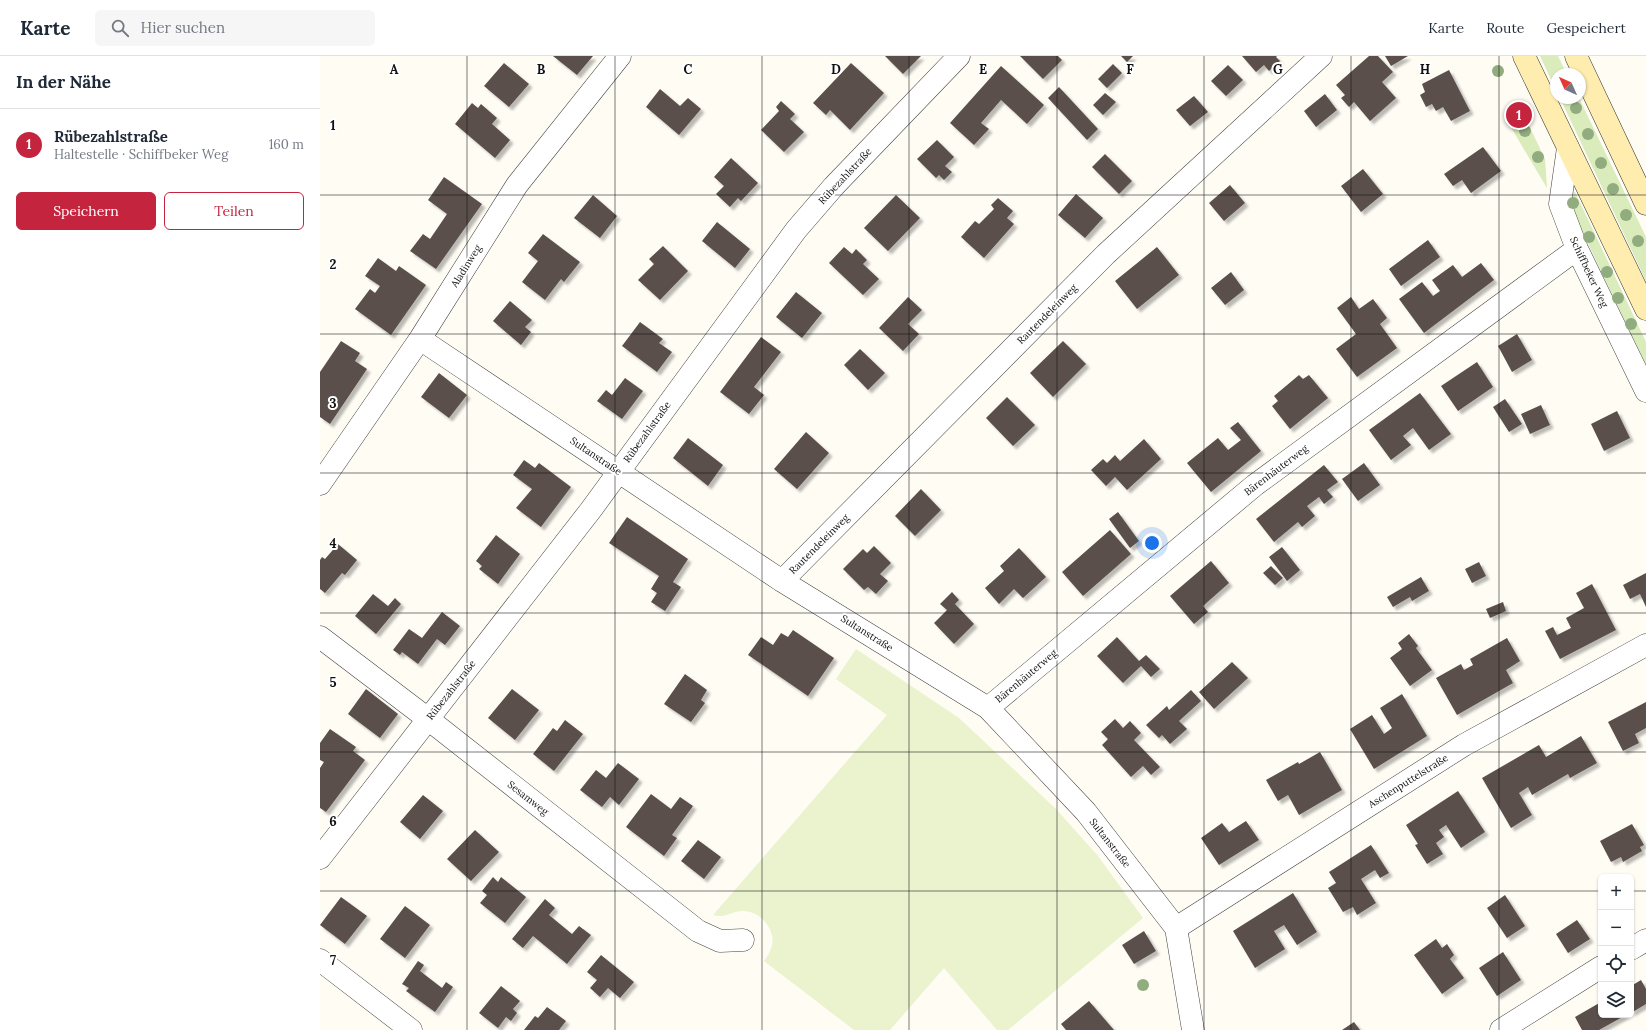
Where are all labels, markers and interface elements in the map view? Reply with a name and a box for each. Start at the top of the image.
search box [95,10,375,46]
text: Karte [20,16,71,40]
icon: search [109,17,131,39]
text: Hier suchen [141,18,225,37]
text: Karte [1428,19,1464,37]
text: Route [1486,19,1524,37]
text: Gespeichert [1546,19,1626,37]
text: A [390,61,399,78]
text: B [537,61,546,78]
text: C [684,61,693,78]
text: D [831,61,841,78]
text: E [979,61,987,78]
text: F [1126,61,1134,78]
text: G [1273,61,1283,78]
text: H [1420,61,1430,78]
north arrow [1550,68,1586,104]
text: In der Nähe [16,71,111,93]
pin: 1 [1506,100,1532,130]
text: 1 [330,117,336,134]
text: Rübezahlstraße [54,127,168,146]
text: 1 [26,136,32,153]
text: 160 m [269,136,304,153]
street label: Rübezahlstraße [815,145,875,207]
text: Haltestelle · Schiffbeker Weg [54,146,228,163]
button: Speichern [16,192,156,230]
button: Teilen [164,192,304,230]
street label: Schiffbeker Weg [1567,235,1611,310]
street label: Aladinweg [447,242,484,291]
text: 2 [330,256,337,273]
street label: Rautendeleinweg [1014,281,1080,347]
text: 3 [329,395,337,412]
street label: Rübezahlstraße [620,398,674,465]
street label: Sultanstraße [568,434,625,478]
street label: Bärenhäuterweg [1241,441,1311,498]
street label: Rautendeleinweg [786,511,852,577]
your location [1142,533,1162,553]
text: 4 [329,535,337,552]
street label: Sultanstraße [838,612,896,655]
street label: Bärenhäuterweg [992,646,1060,706]
street label: Rübezahlstraße [424,657,479,723]
text: 5 [329,674,337,691]
street label: Aschenputtelstraße [1365,751,1451,811]
street label: Sesamweg [505,778,552,818]
text: 6 [329,813,337,830]
street label: Sultanstraße [1087,816,1134,871]
map controls [1598,874,1634,1018]
button: + [1598,874,1634,910]
button: − [1598,910,1634,946]
button: locate [1598,946,1634,982]
text: 7 [330,952,336,969]
button: layers [1598,982,1634,1018]

